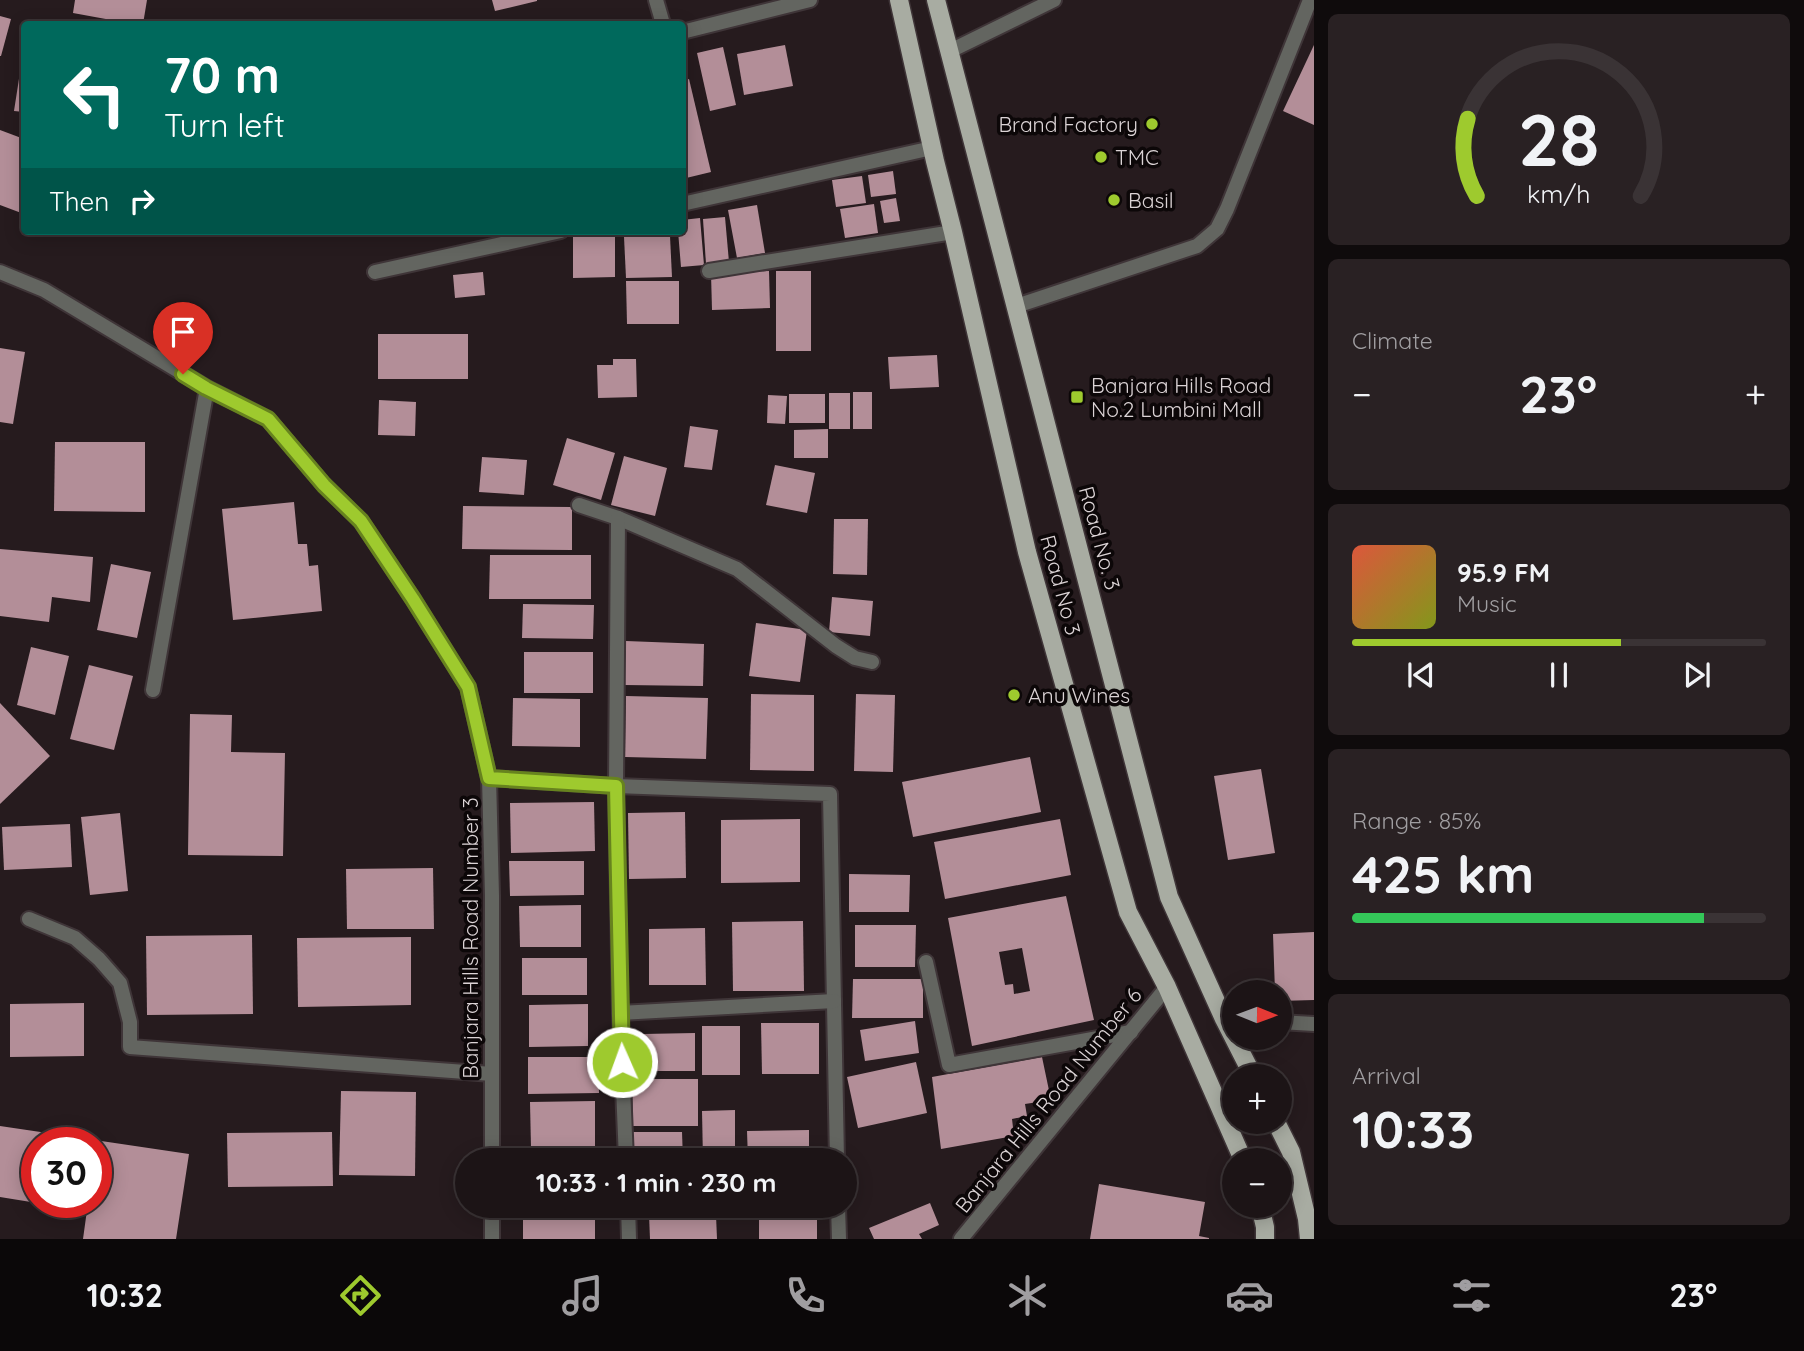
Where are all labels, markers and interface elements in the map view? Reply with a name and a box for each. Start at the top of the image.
text: 70 m [164,44,280,105]
icon: left [49,49,140,140]
text: 28 [1518,93,1600,184]
text: Turn left [164,105,285,145]
place label: Brand Factory [998,111,1138,137]
marker: Brand Factory [1144,116,1160,132]
place label: TMC [1115,144,1159,170]
marker: TMC [1093,149,1109,165]
text: km/h [1527,177,1591,208]
icon: right [123,182,161,220]
text: Then [49,185,109,218]
place label: Basil [1128,187,1174,213]
marker: Basil [1106,192,1122,208]
pin [153,302,213,374]
icon: arrive [164,313,202,351]
text: Climate [1352,326,1433,355]
text: 23° [1519,361,1597,426]
text: − [1352,370,1372,418]
text: + [1745,370,1766,418]
place label: Banjara Hills Road No.2 Lumbini Mall [1091,372,1271,422]
marker: Banjara Hills Road No.2 Lumbini Mall [1069,389,1085,405]
street label: Road No. 3 [1074,483,1126,593]
street label: Road No 3 [1035,532,1087,638]
text: 95.9 FM [1457,556,1550,589]
text: Music [1457,589,1517,618]
icon: previous [1402,656,1440,694]
icon: pause [1540,656,1578,694]
icon: next [1678,656,1716,694]
place label: Anu Wines [1028,682,1130,708]
marker: Anu Wines [1006,687,1022,703]
street label: Banjara Hills Road Number 3 [457,797,483,1079]
text: Range · 85% [1352,806,1481,835]
text: 425 km [1352,841,1534,906]
north arrow [1222,980,1292,1050]
map controls [1222,980,1292,1218]
street label: Banjara Hills Road Number 6 [949,982,1147,1218]
position arrow [585,1025,659,1099]
text: Arrival [1352,1061,1421,1090]
button: + [1222,1064,1292,1134]
text: 10:33 [1352,1096,1474,1161]
speed limit sign: 30 [21,1127,112,1218]
button: − [1222,1148,1292,1218]
text: 10:33 · 1 min · 230 m [536,1166,776,1199]
icon: directions [336,1271,385,1320]
icon: music [558,1271,607,1320]
icon: phone [781,1271,830,1320]
icon: climate [1003,1271,1052,1320]
icon: car [1225,1271,1274,1320]
icon: filters [1447,1271,1496,1320]
text: 10:32 [87,1275,163,1315]
text: 23° [1669,1275,1717,1315]

